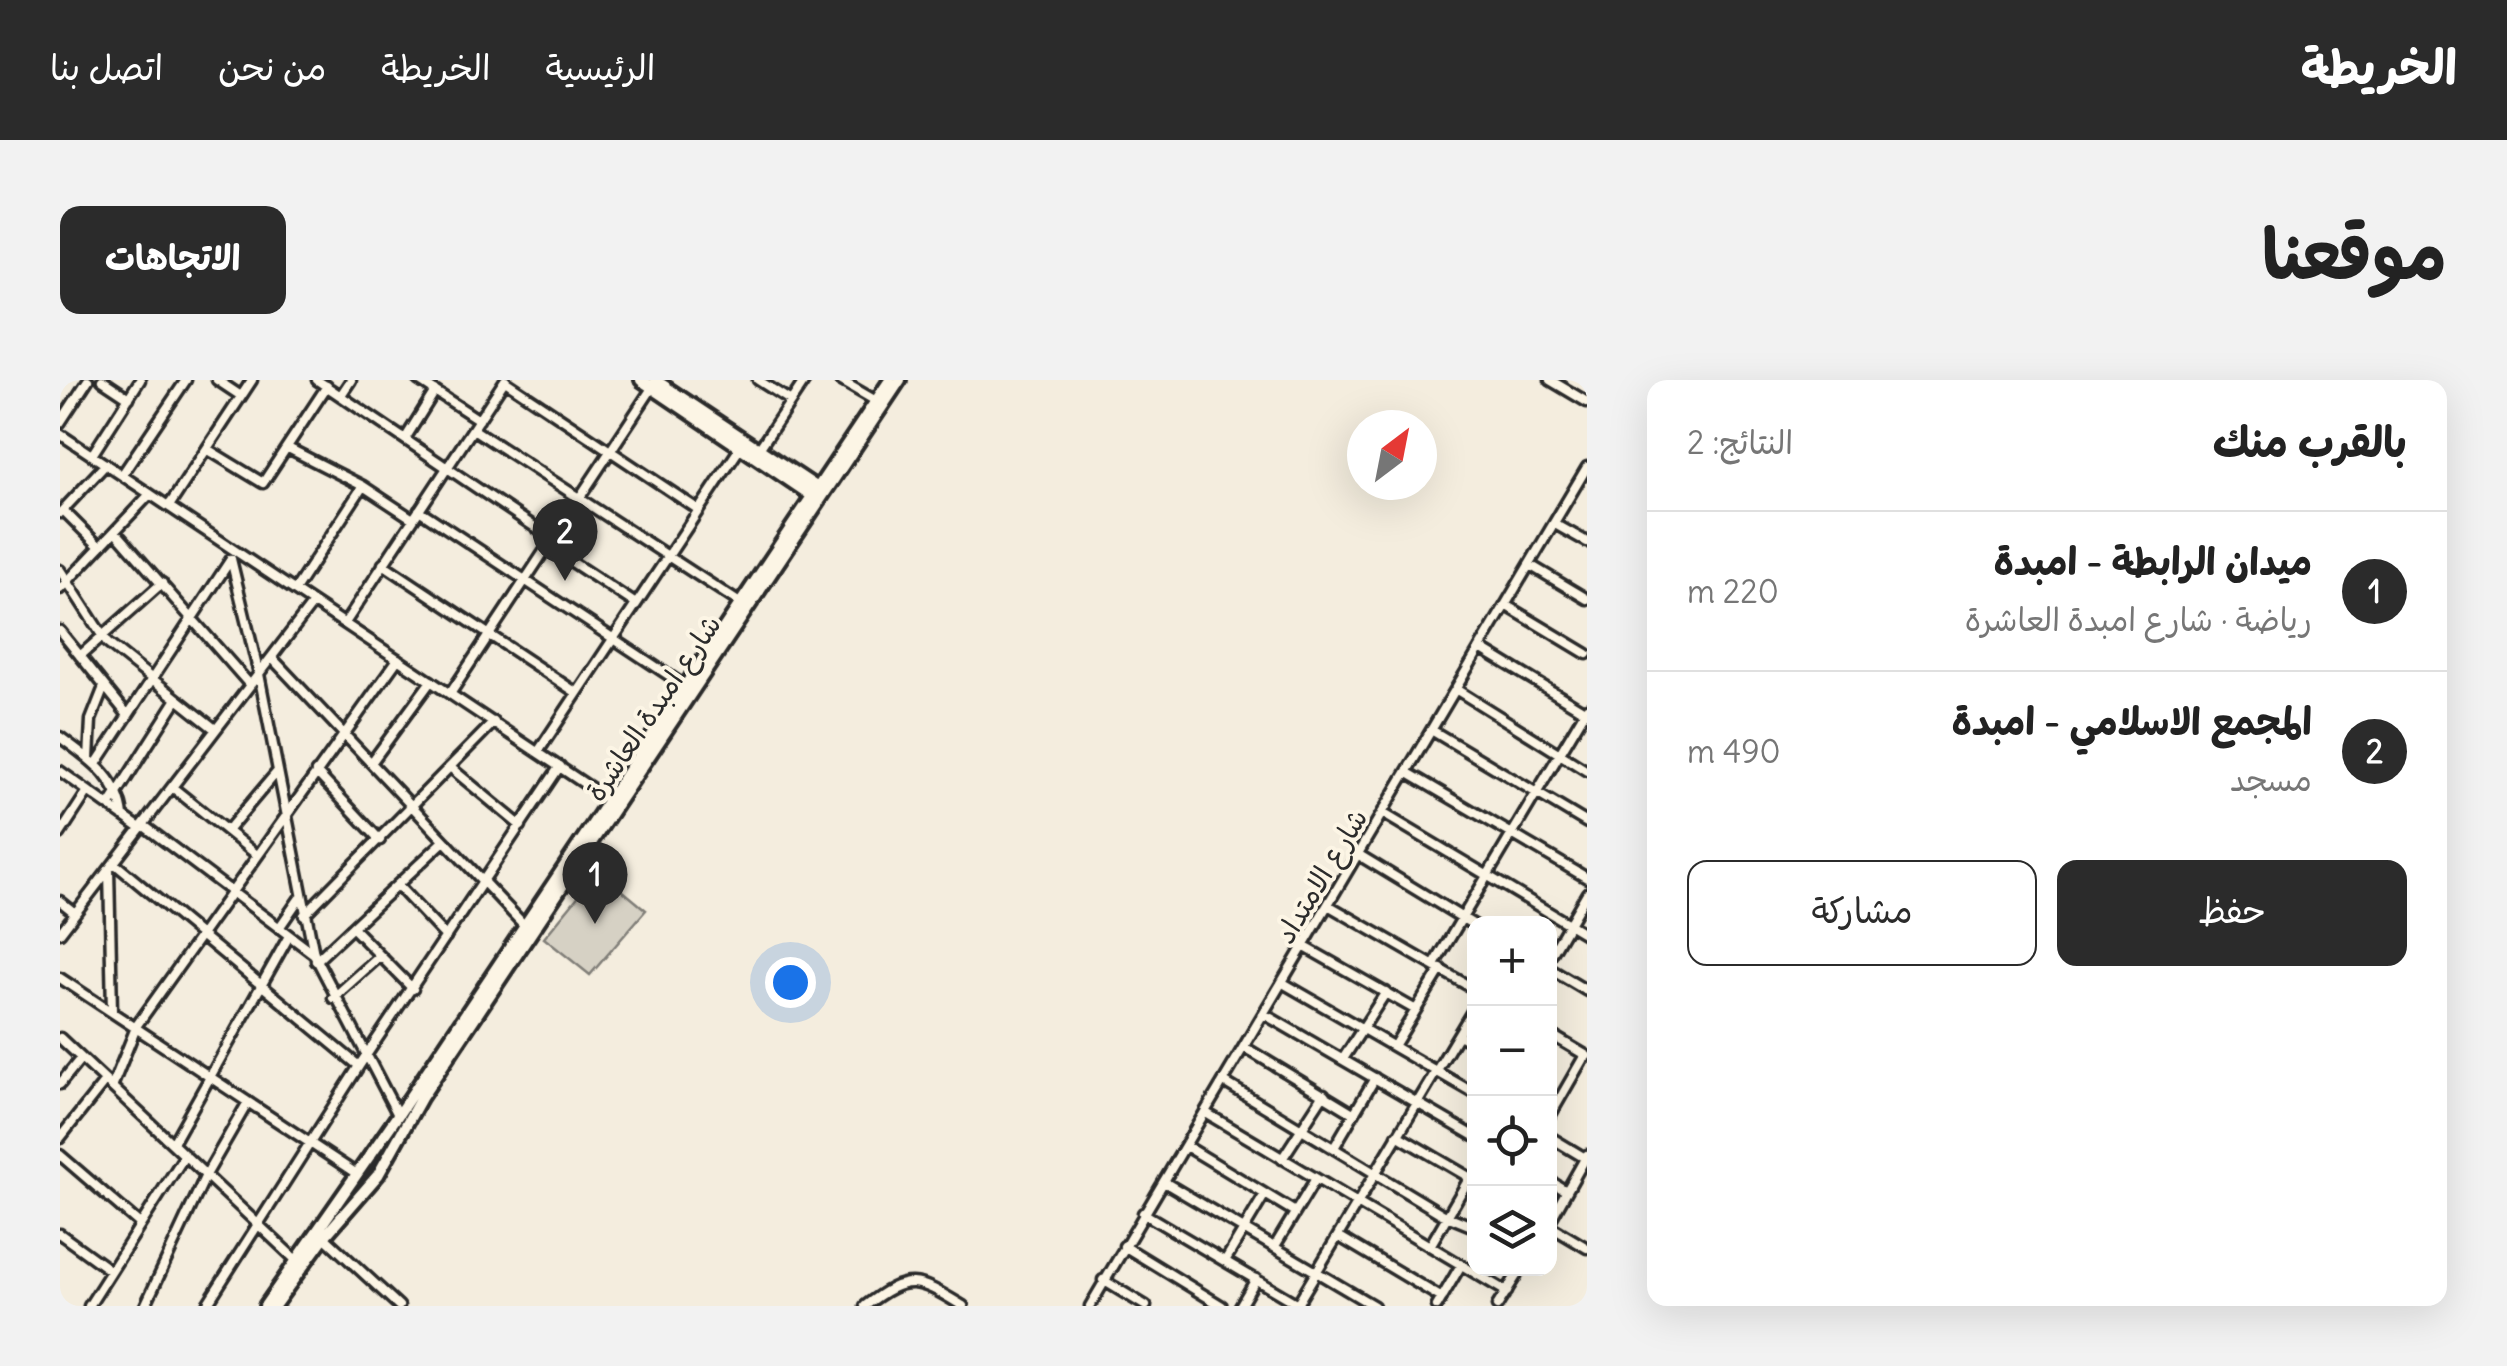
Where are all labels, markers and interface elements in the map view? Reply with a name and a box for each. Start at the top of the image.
text: الخريطة [2301,37,2457,97]
text: اتصل بنا [50,45,163,89]
text: من نحن [218,45,326,89]
text: الخريطة [381,45,491,89]
text: الرئيسية [546,45,655,89]
button: الاتجاهات [60,206,286,314]
text: موقعنا [2262,210,2447,298]
north arrow [1347,410,1437,500]
text: بالقرب منك [2213,416,2407,468]
text: النتائج: 2 [1687,422,1793,463]
pin: 2 [532,499,598,581]
text: ميدان الرابطة - امبدة [1994,538,2312,585]
text: 220 m [1687,571,1779,612]
text: 1 [2368,571,2381,612]
text: رياضة · شارع امبدة العاشرة [1965,599,2312,640]
street label: شارع امبدة العاشرة [577,608,730,809]
text: المجمع الاسلامي - امبدة [1951,698,2312,745]
text: 490 m [1687,731,1781,772]
text: 2 [2366,731,2383,772]
text: مسجد [2230,759,2312,800]
street label: شارع الامتداد [1267,802,1377,951]
pin: 1 [562,842,628,924]
button: مشاركة [1687,860,2037,966]
button: حفظ [2057,860,2407,966]
map controls [1467,916,1557,1276]
button: + [1467,916,1557,1006]
your location [765,957,816,1008]
button: − [1467,1006,1557,1096]
button: locate [1467,1096,1557,1186]
button: layers [1467,1186,1557,1276]

